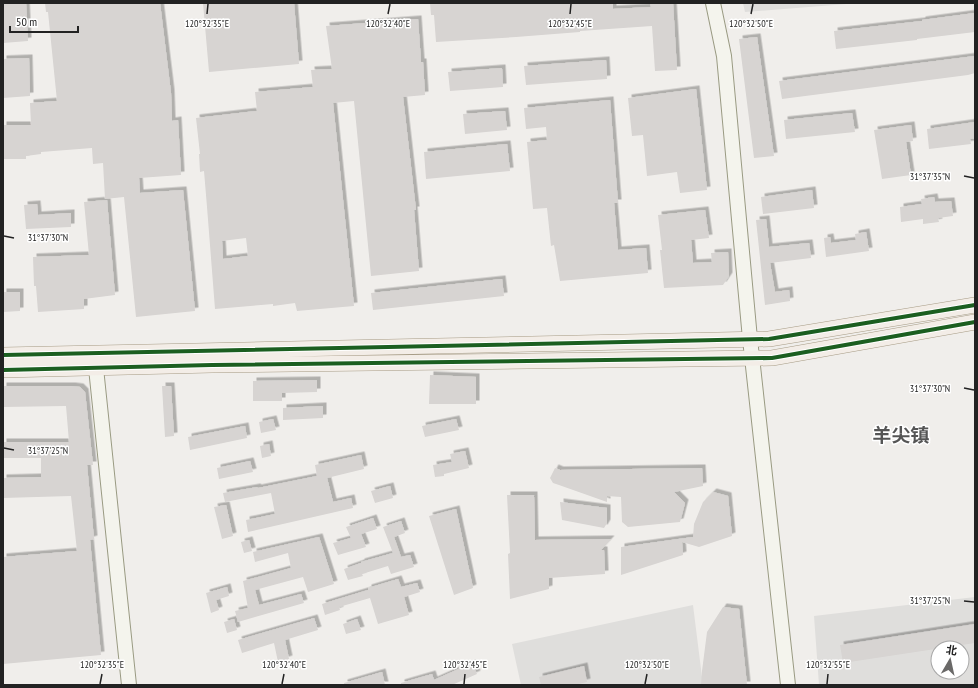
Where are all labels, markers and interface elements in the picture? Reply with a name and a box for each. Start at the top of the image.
scale bar [10,8,78,34]
text: 50 m [16,14,37,29]
text: 120°32'35"E [185,17,229,30]
text: 120°32'40"E [366,17,410,30]
text: 120°32'45"E [548,17,592,30]
text: 120°32'50"E [729,17,773,30]
text: 31°37'35"N [910,170,950,183]
text: 31°37'30"N [28,231,68,244]
text: 31°37'30"N [910,382,950,395]
district label: 羊尖镇 [872,423,930,447]
text: 31°37'25"N [28,444,68,457]
text: 31°37'25"N [910,594,950,607]
north arrow [930,640,970,680]
text: 北 [945,642,958,658]
text: 120°32'35"E [80,658,124,671]
text: 120°32'40"E [262,658,306,671]
text: 120°32'45"E [443,658,487,671]
text: 120°32'50"E [625,658,669,671]
text: 120°32'55"E [806,658,850,671]

